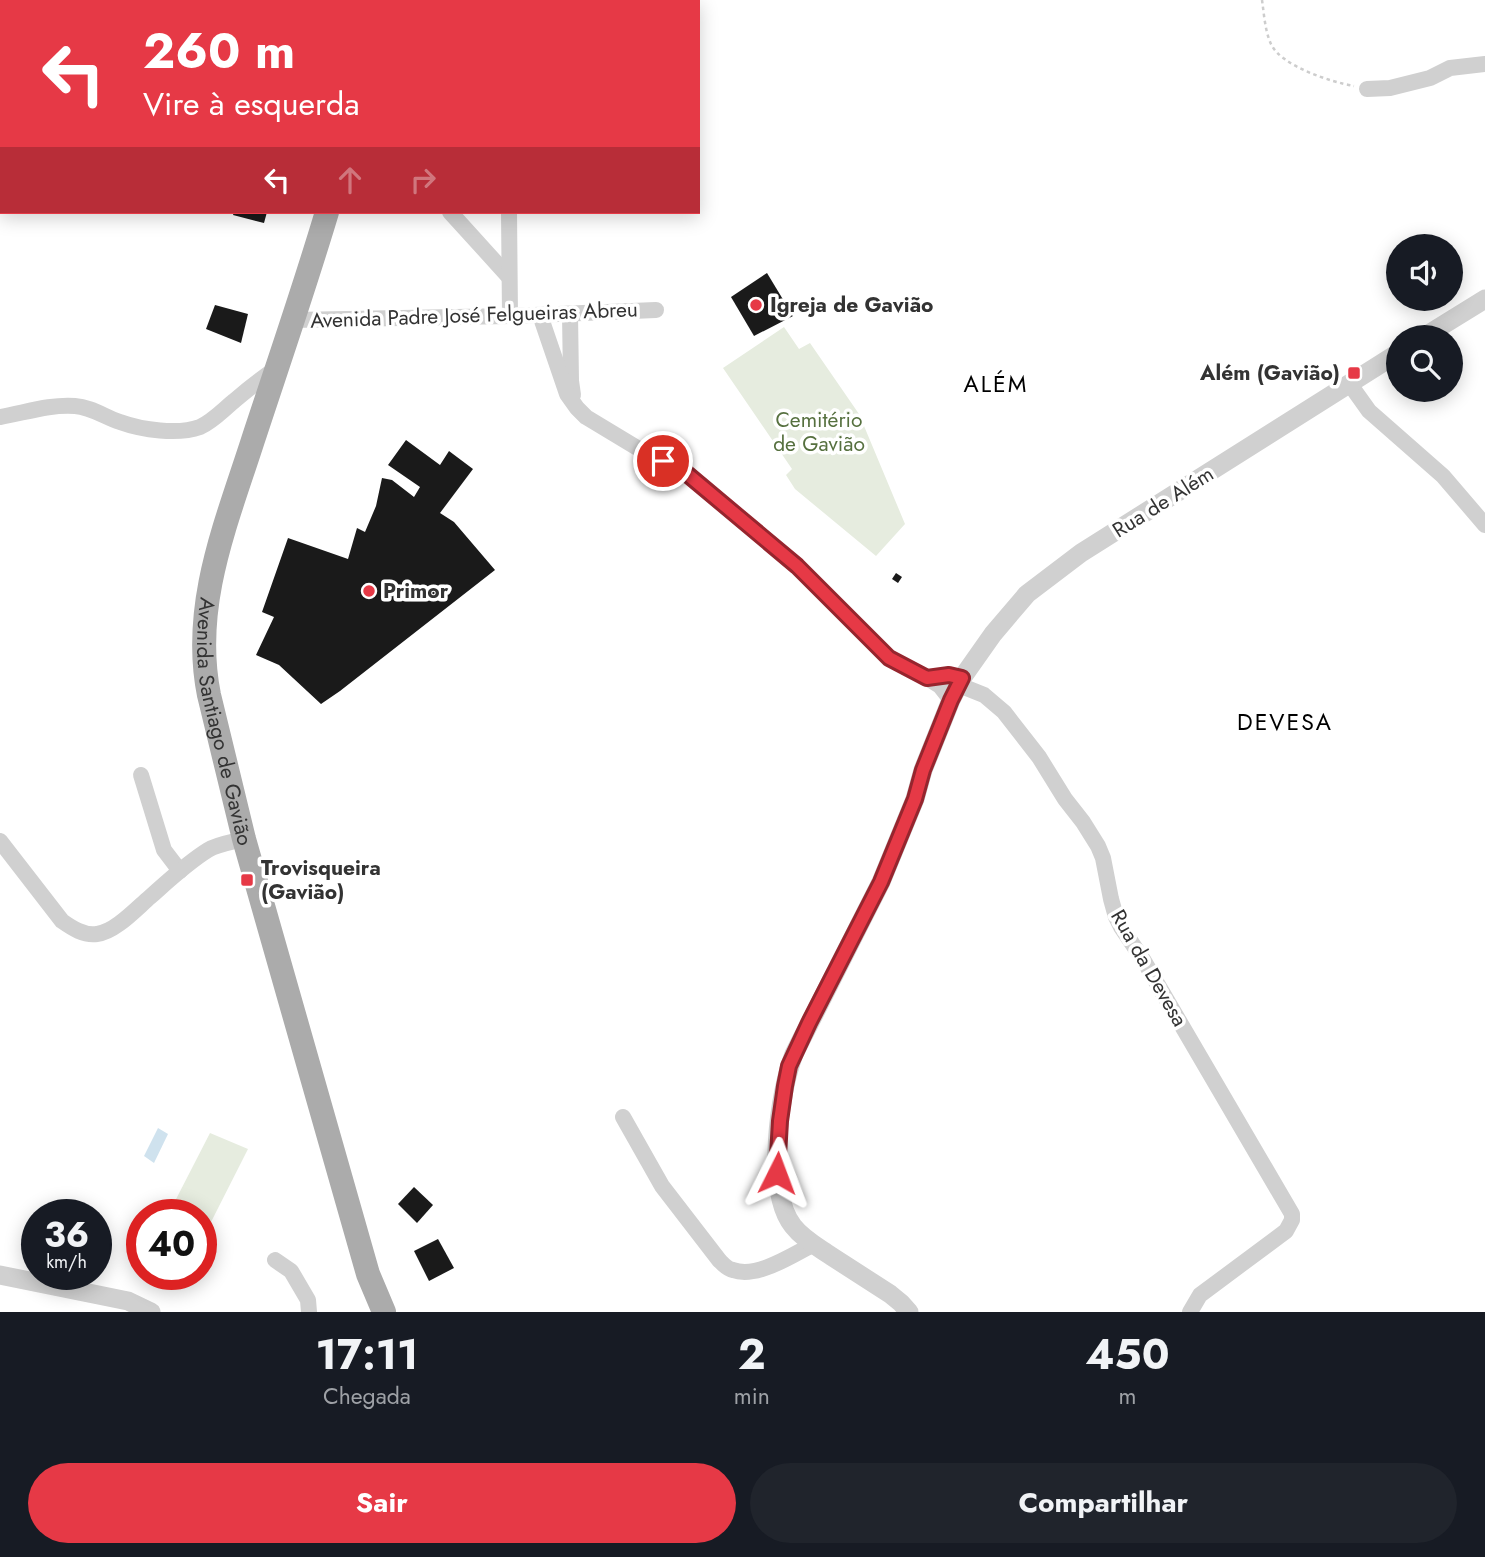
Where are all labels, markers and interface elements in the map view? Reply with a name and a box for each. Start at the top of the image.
text: 260 m [143,16,295,86]
icon: left [28,28,119,119]
text: Vire à esquerda [143,81,360,127]
icon: left [258,161,296,199]
icon: ahead [331,161,369,199]
icon: right [404,161,442,199]
map controls [1386,234,1463,402]
button: sound [1386,234,1463,311]
place label: Igreja de Gavião [770,290,933,320]
street label: Avenida Padre José Felgueiras Abreu [310,294,638,336]
marker: Igreja de Gavião [748,297,764,313]
button: search [1386,325,1463,402]
place label: Além (Gavião) [1199,358,1340,388]
marker: Além (Gavião) [1346,365,1362,381]
district label: ALÉM [964,367,1028,401]
park label: Cemitério de Gavião [773,405,865,459]
pin [633,431,693,491]
icon: arrive [644,442,682,480]
street label: Rua de Além [1107,459,1219,545]
place label: Primor [383,576,449,606]
marker: Primor [361,583,377,599]
street label: Avenida Santiago de Gavião [189,596,260,849]
district label: DEVESA [1237,705,1333,739]
place label: Trovisqueira (Gavião) [261,853,381,907]
marker: Trovisqueira (Gavião) [239,872,255,888]
street label: Rua da Devesa [1103,904,1195,1032]
position arrow [740,1136,814,1210]
speed limit sign: 40 [126,1199,217,1290]
text: 36 [44,1210,89,1260]
text: km/h [46,1249,87,1275]
text: 17:11 [315,1324,418,1385]
text: 2 [738,1324,766,1385]
text: 450 [1085,1324,1170,1385]
text: Chegada [323,1379,411,1413]
text: min [734,1379,770,1413]
text: m [1118,1379,1136,1413]
button: Sair [28,1463,736,1543]
button: Compartilhar [750,1463,1457,1543]

